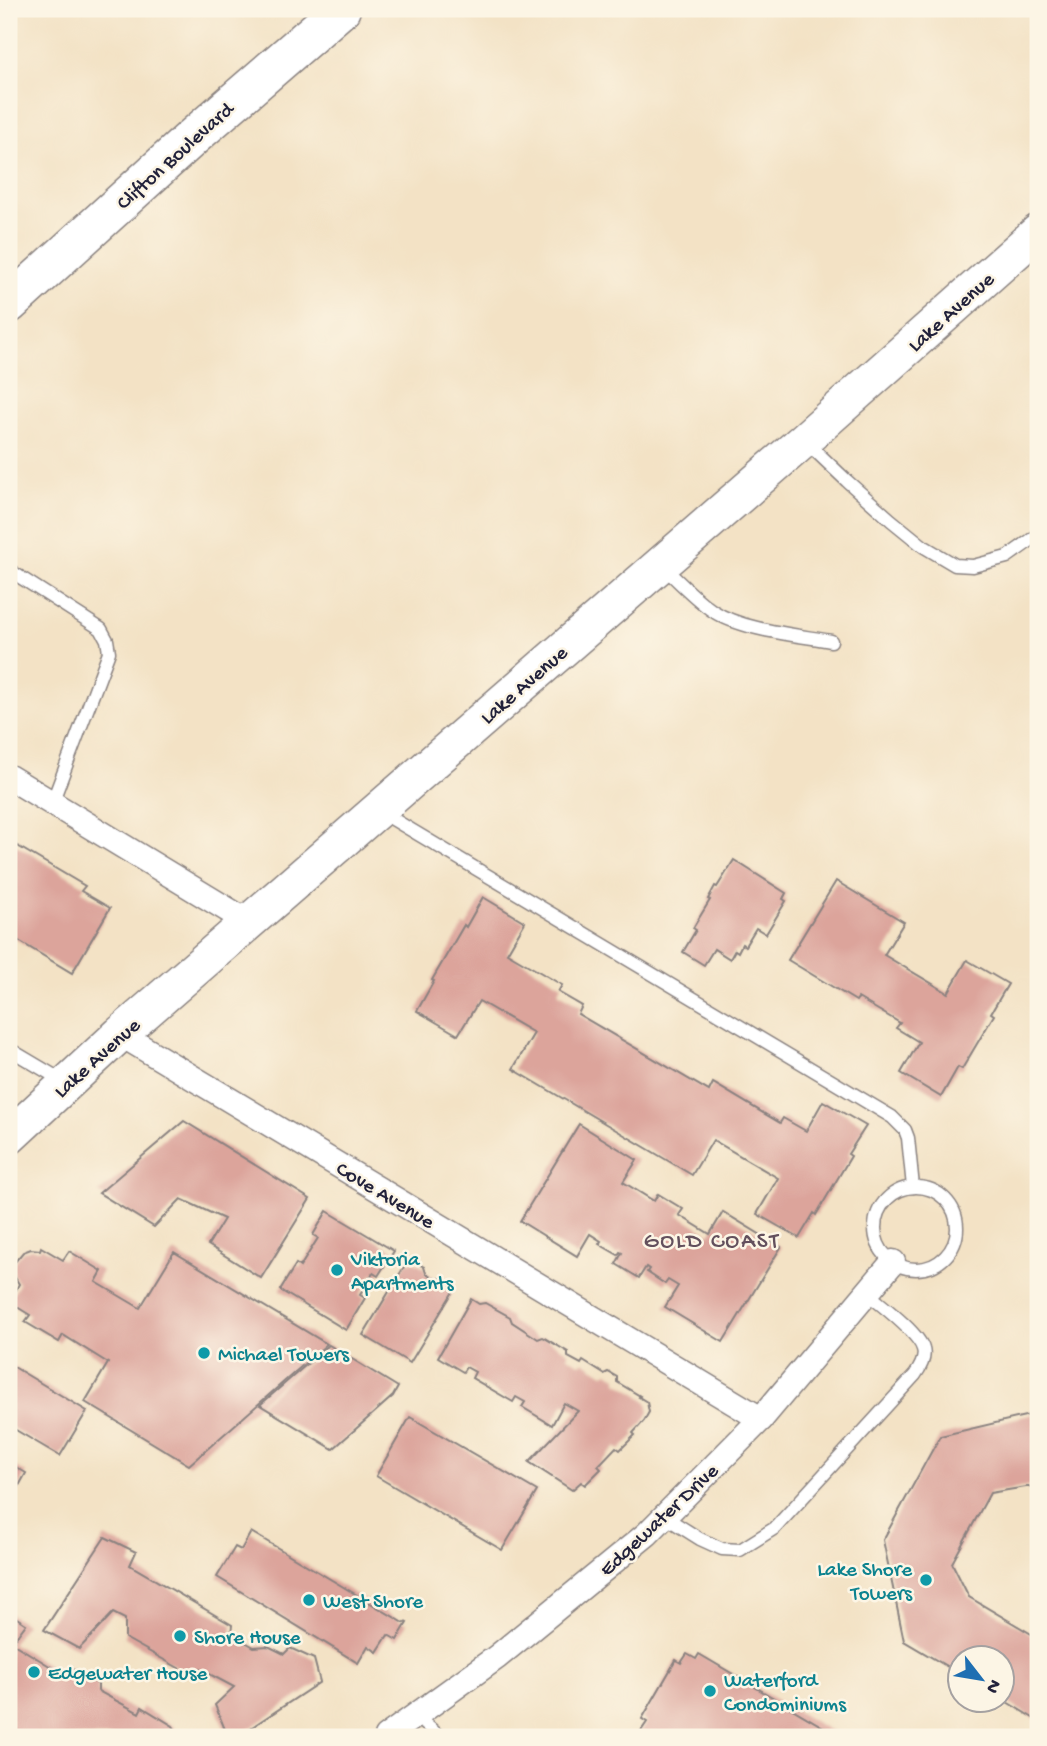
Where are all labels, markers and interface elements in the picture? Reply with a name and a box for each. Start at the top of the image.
street label: Clifton Boulevard [113,97,241,217]
street label: Lake Avenue [904,268,1002,359]
street label: Lake Avenue [476,641,575,731]
street label: Lake Avenue [50,1014,148,1105]
street label: Cove Avenue [330,1158,439,1237]
district label: GOLD COAST [644,1229,780,1256]
place label: Viktoria Apartments [350,1249,455,1298]
marker: Viktoria Apartments [329,1262,345,1278]
place label: Michael Towers [218,1344,350,1369]
marker: Michael Towers [196,1345,212,1361]
street label: Edgewater Drive [596,1459,726,1583]
place label: Lake Shore Towers [817,1559,913,1608]
marker: Lake Shore Towers [918,1572,934,1588]
place label: West Shore [323,1591,424,1616]
marker: West Shore [301,1592,317,1608]
place label: Shore House [194,1627,302,1652]
marker: Shore House [172,1628,188,1644]
north arrow [946,1644,1016,1714]
place label: Edgewater House [48,1663,208,1688]
marker: Edgewater House [26,1664,42,1680]
place label: Waterford Condominiums [724,1670,847,1719]
text: N [980,1675,1006,1697]
marker: Waterford Condominiums [702,1683,718,1699]

